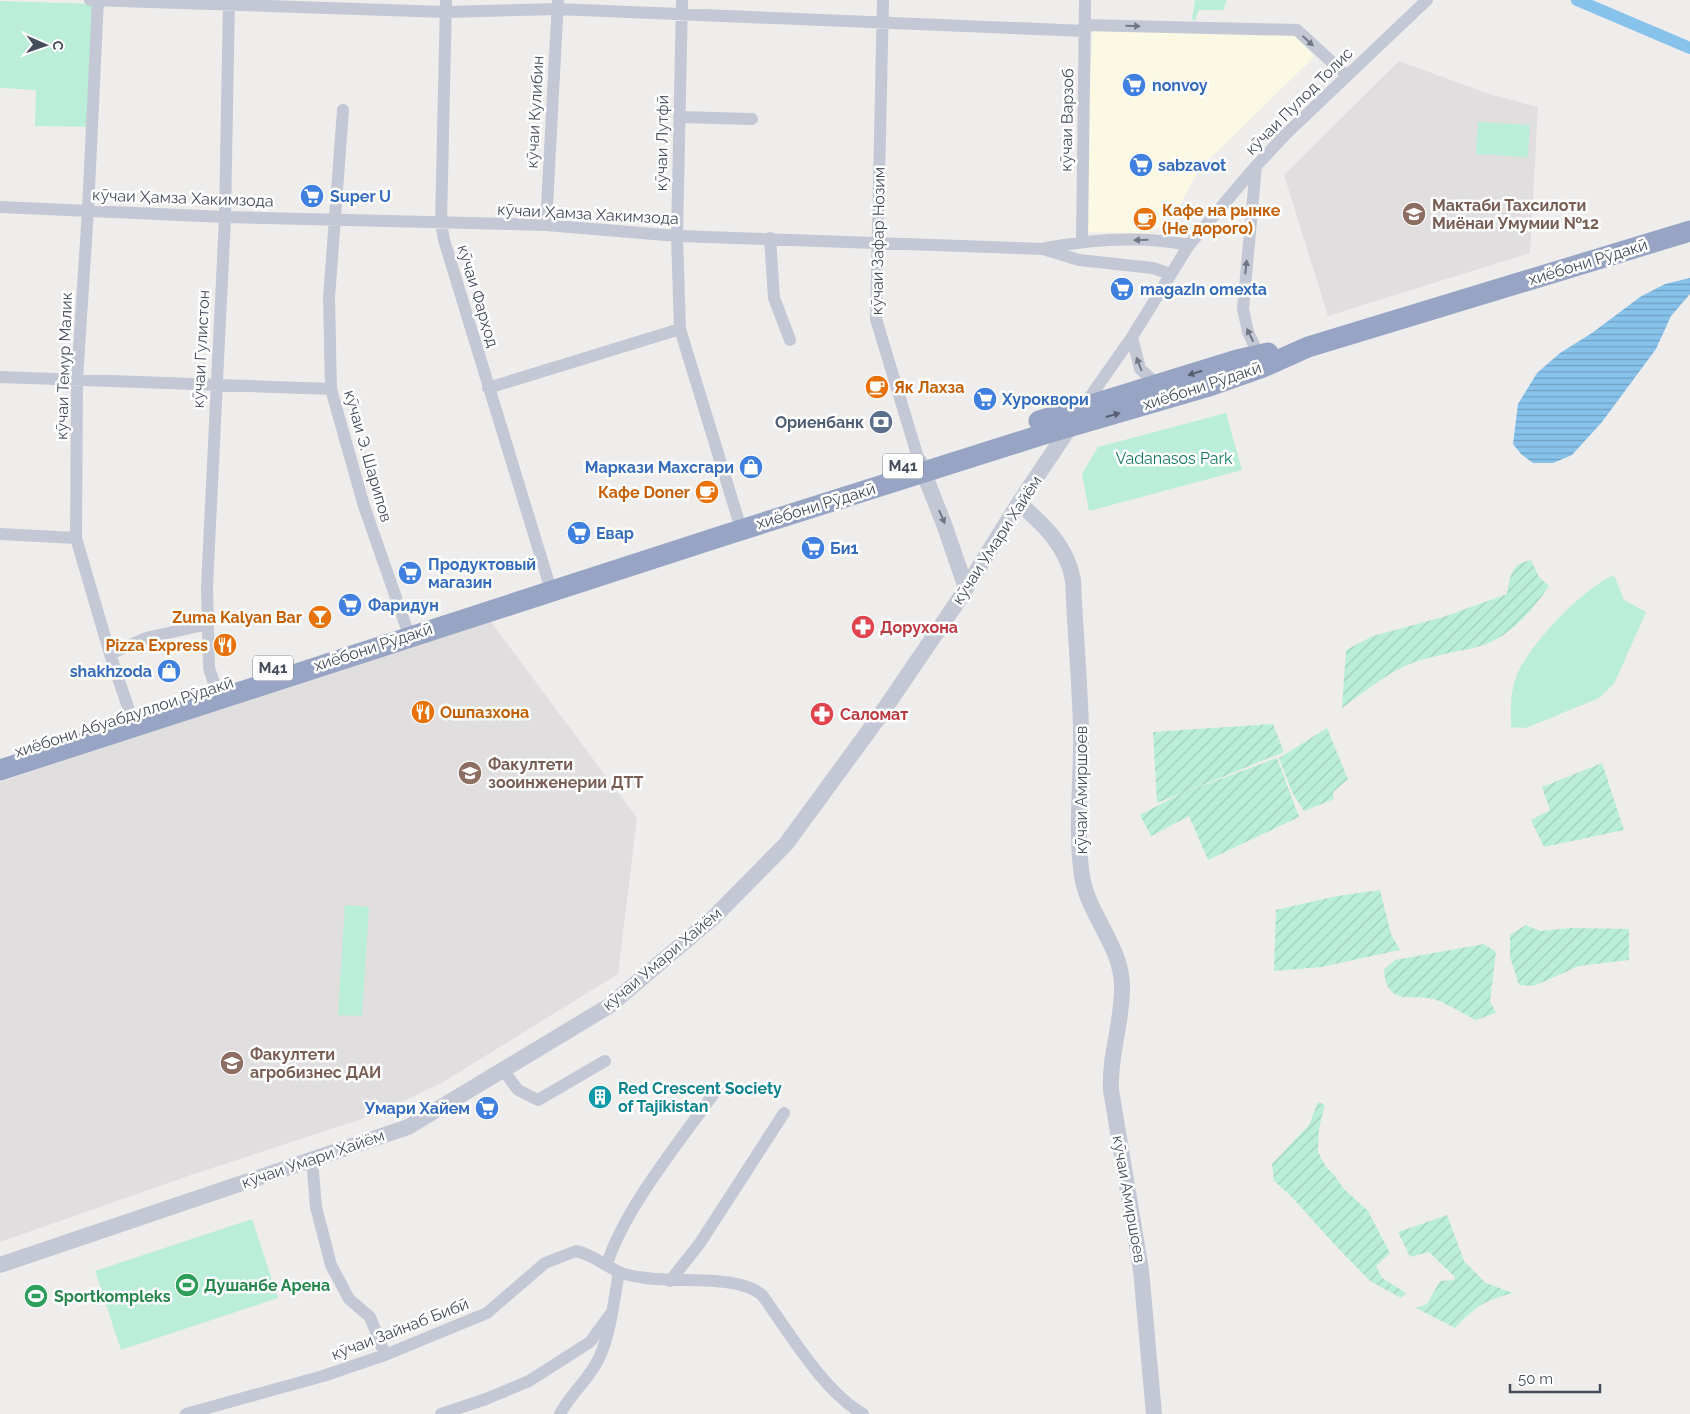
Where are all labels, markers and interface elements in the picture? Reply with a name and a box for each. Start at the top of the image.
north arrow [20,20,70,70]
one-way arrow [1125,22,1141,30]
one-way arrow [1302,35,1314,47]
text: С [50,40,66,51]
street label: кӯчаи Пулод Толис [1241,43,1357,159]
street label: кӯчаи Кулибин [523,55,547,169]
street label: кӯчаи Варзоб [1057,68,1077,172]
supermarket icon: nonvoy [1121,72,1147,98]
place label: nonvoy [1152,76,1208,95]
street label: кӯчаи Лутфӣ [652,95,672,191]
supermarket icon: sabzavot [1128,152,1154,178]
place label: sabzavot [1158,156,1226,175]
street label: кӯчаи Зафар Нозим [867,167,889,315]
supermarket icon: Super U [299,183,325,209]
street label: кӯчаи Ҳамза Хакимзода [92,185,274,211]
place label: Super U [330,187,391,206]
place label: Мактаби Тахсилоти Миёнаи Умумии №12 [1432,196,1599,233]
street label: кӯчаи Ҳамза Хакимзода [497,200,679,228]
place label: Кафе на рынке (Не дорого) [1162,201,1281,238]
school or university icon: Мактаби Тахсилоти Миёнаи Умумии №12 [1401,201,1427,227]
cafe icon: Кафе на рынке (Не дорого) [1132,206,1158,232]
street label: хиёбони Рӯдакӣ [1526,235,1650,289]
one-way arrow [1133,237,1149,245]
street label: кӯчаи Фарҳод [453,242,503,350]
one-way arrow [1242,258,1250,274]
supermarket icon: magazIn omexta [1109,276,1135,302]
place label: magazIn omexta [1140,280,1267,299]
street label: кӯчаи Гулистон [188,289,214,409]
street label: кӯчаи Темур Малик [52,292,76,440]
one-way arrow [1246,328,1254,343]
one-way arrow [1134,357,1142,371]
street label: хиёбони Рӯдакӣ [1140,358,1264,414]
one-way arrow [1188,369,1203,377]
cafe icon: Як Лахза [864,374,890,400]
place label: Як Лахза [894,378,964,397]
supermarket icon: Хуроквори [972,386,998,412]
street label: кӯчаи Э. Шарипов [340,388,396,524]
place label: Хуроквори [1001,390,1089,409]
bank icon: Ориенбанк [868,409,894,435]
one-way arrow [1106,410,1121,418]
place label: Ориенбанк [775,413,864,432]
park label: Vadanasos Park [1115,449,1233,468]
shop icon: Маркази Махсгари [738,454,764,480]
road number: M41 [883,454,923,478]
place label: Маркази Махсгари [585,458,734,477]
street label: кӯчаи Умари Хайём [948,472,1046,608]
cafe icon: Кафе Doner [694,479,720,505]
street label: хиёбони Рӯдакӣ [754,479,878,533]
place label: Кафе Doner [598,483,690,502]
one-way arrow [938,510,946,524]
supermarket icon: Евар [566,520,592,546]
place label: Евар [596,524,634,543]
supermarket icon: Би1 [800,535,826,561]
place label: Би1 [830,539,858,558]
place label: Продуктовый магазин [428,555,536,592]
supermarket icon: Продуктовый магазин [397,560,423,586]
supermarket icon: Фаридун [337,592,363,618]
place label: Фаридун [368,596,439,615]
bar icon: Zuma Kalyan Bar [307,604,333,630]
place label: Zuma Kalyan Bar [172,608,302,627]
pharmacy icon: Дорухона [850,614,876,640]
place label: Дорухона [880,618,958,637]
street label: хиёбони Рӯдакӣ [311,619,435,675]
restaurant icon: Pizza Express [212,632,238,658]
place label: Pizza Express [105,636,208,655]
road number: M41 [253,656,293,680]
shop icon: shakhzoda [156,658,182,684]
place label: shakhzoda [70,662,152,681]
street label: хиёбони Абуабдуллои Рӯдакӣ [12,673,236,761]
restaurant icon: Oшпазхона [410,699,436,725]
pharmacy icon: Саломат [809,701,835,727]
place label: Oшпазхона [440,703,529,722]
place label: Саломат [840,705,908,724]
street label: кӯчаи Амиршоев [1072,726,1091,854]
place label: Факултети зооинженерии ДТТ [488,755,643,792]
school or university icon: Факултети зооинженерии ДТТ [457,760,483,786]
street label: кӯчаи Умари Хайём [599,904,725,1014]
place label: Факултети агробизнес ДАИ [250,1045,381,1082]
school or university icon: Факултети агробизнес ДАИ [219,1050,245,1076]
place label: Red Crescent Society of Tajikistan [618,1079,782,1116]
building icon: Red Crescent Society of Tajikistan [587,1084,613,1110]
supermarket icon: Умари Хайем [474,1095,500,1121]
place label: Умари Хайем [364,1099,470,1118]
street label: кӯчаи Умари Хайём [239,1126,387,1192]
street label: кӯчаи Амиршоев [1108,1134,1150,1264]
sports icon: Душанбе Арена [174,1272,200,1298]
place label: Душанбе Арена [204,1276,330,1295]
sports icon: Sportkompleks [23,1283,49,1309]
place label: Sportkompleks [54,1287,171,1306]
street label: кӯчаи Зайнаб Бибӣ [329,1294,471,1364]
scale bar [1510,1362,1600,1394]
text: 50 m [1518,1370,1553,1388]

